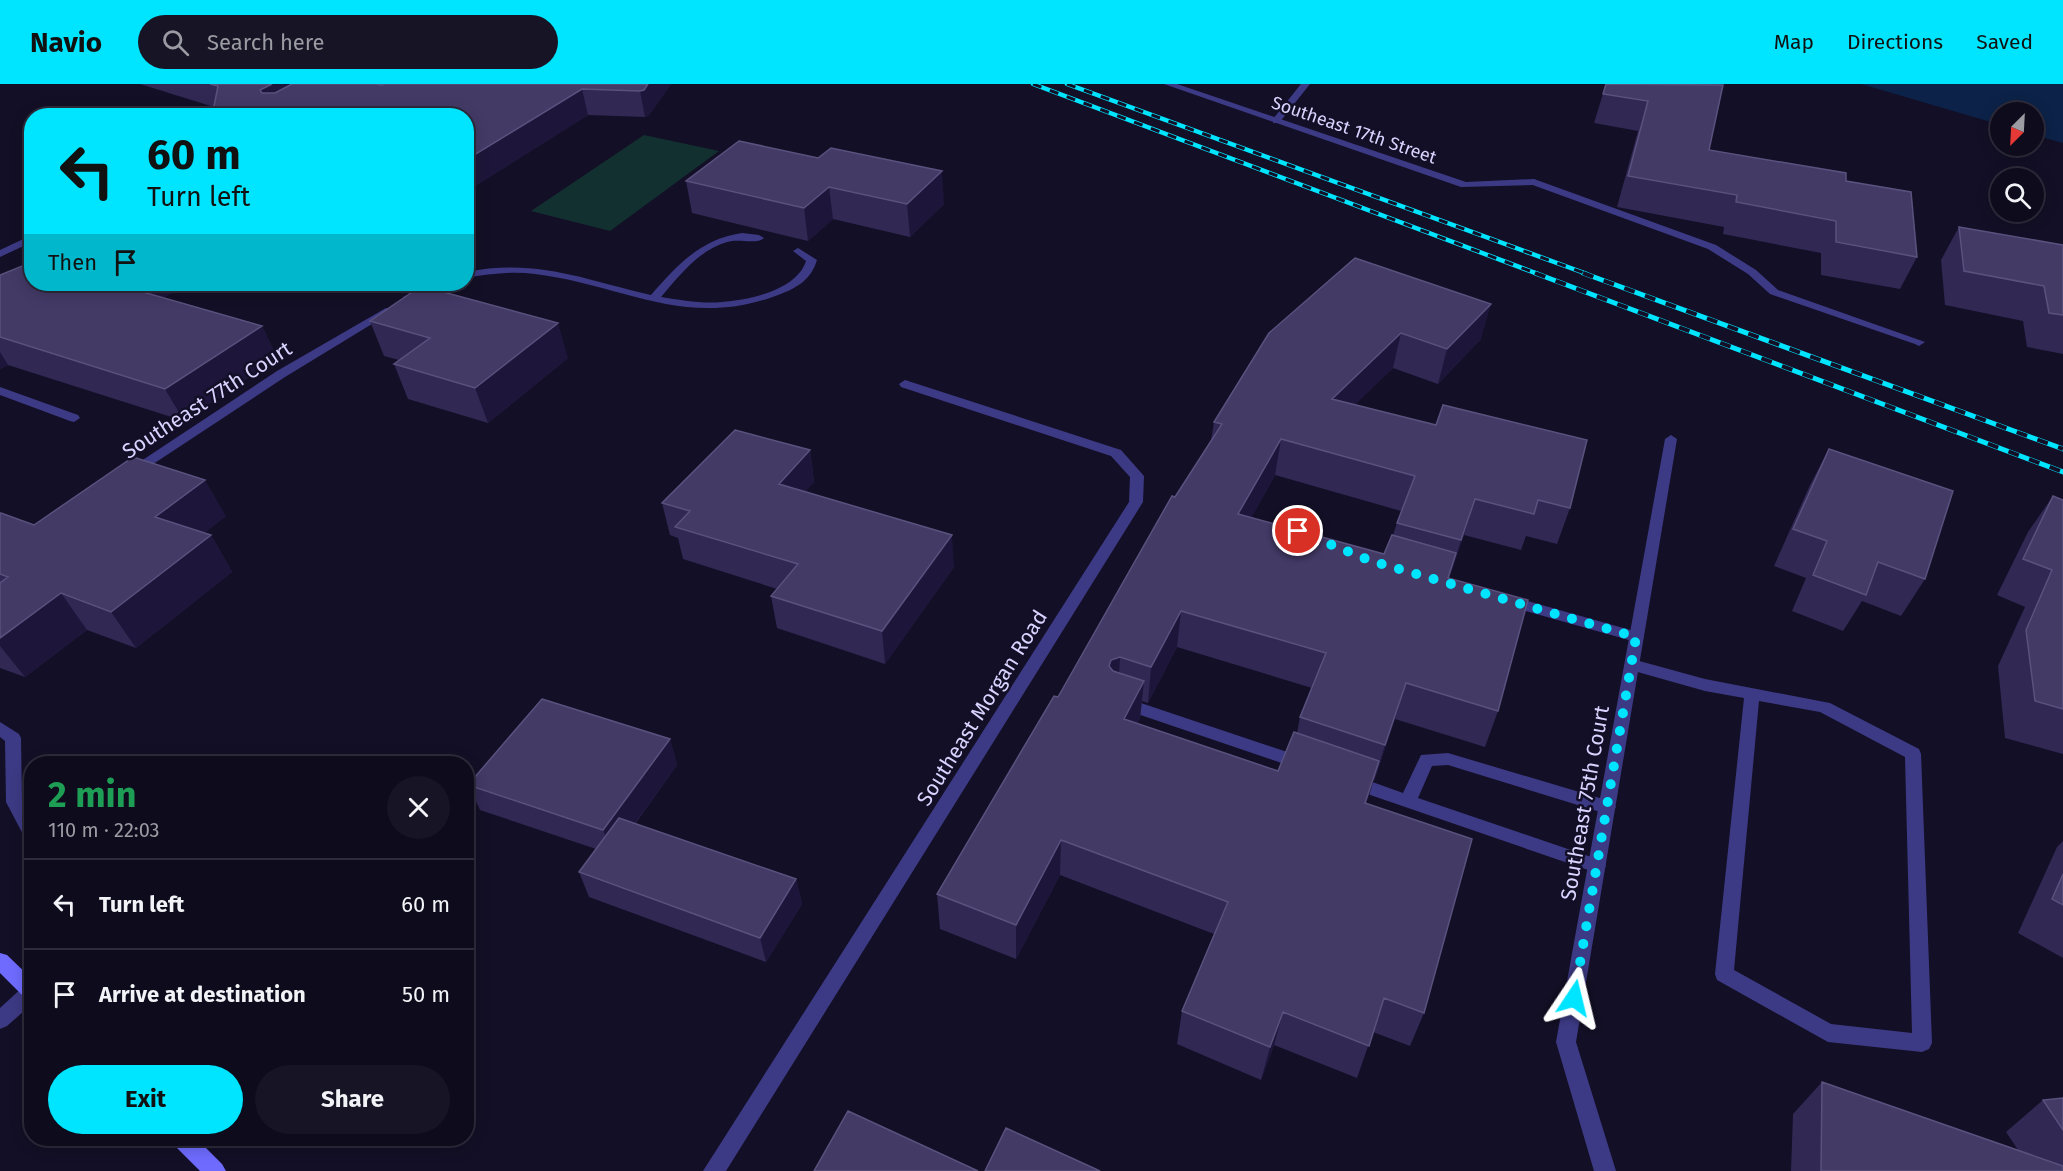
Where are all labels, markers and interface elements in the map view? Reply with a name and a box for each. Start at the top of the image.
search box [138,15,558,69]
text: Navio [30,26,102,59]
icon: search [159,26,192,59]
text: Search here [207,29,325,56]
text: Map [1774,29,1814,55]
text: Directions [1847,29,1943,55]
text: Saved [1976,29,2033,55]
street label: Southeast 17th Street [1269,91,1440,169]
north arrow [1990,102,2044,156]
map controls [1990,102,2044,222]
text: 60 m [147,130,241,180]
icon: left [48,132,126,210]
button: search [1990,168,2044,222]
text: Turn left [147,181,250,213]
icon: arrive [109,246,142,279]
text: Then [48,249,97,276]
street label: Southeast 77th Court [117,335,297,465]
pin [1272,505,1323,556]
icon: arrive [1281,514,1314,547]
street label: Southeast Morgan Road [911,605,1053,811]
street label: Southeast 75th Court [1555,703,1615,903]
text: 2 min [48,773,137,817]
button: close [387,776,450,839]
text: 110 m · 22:03 [48,818,160,842]
icon: left [48,888,81,921]
text: Turn left [99,891,184,918]
text: 60 m [401,891,450,918]
position arrow [1542,966,1606,1030]
icon: arrive [48,978,81,1011]
text: Arrive at destination [99,981,306,1008]
text: 50 m [402,981,450,1008]
button: Exit [48,1065,243,1134]
button: Share [255,1065,450,1134]

